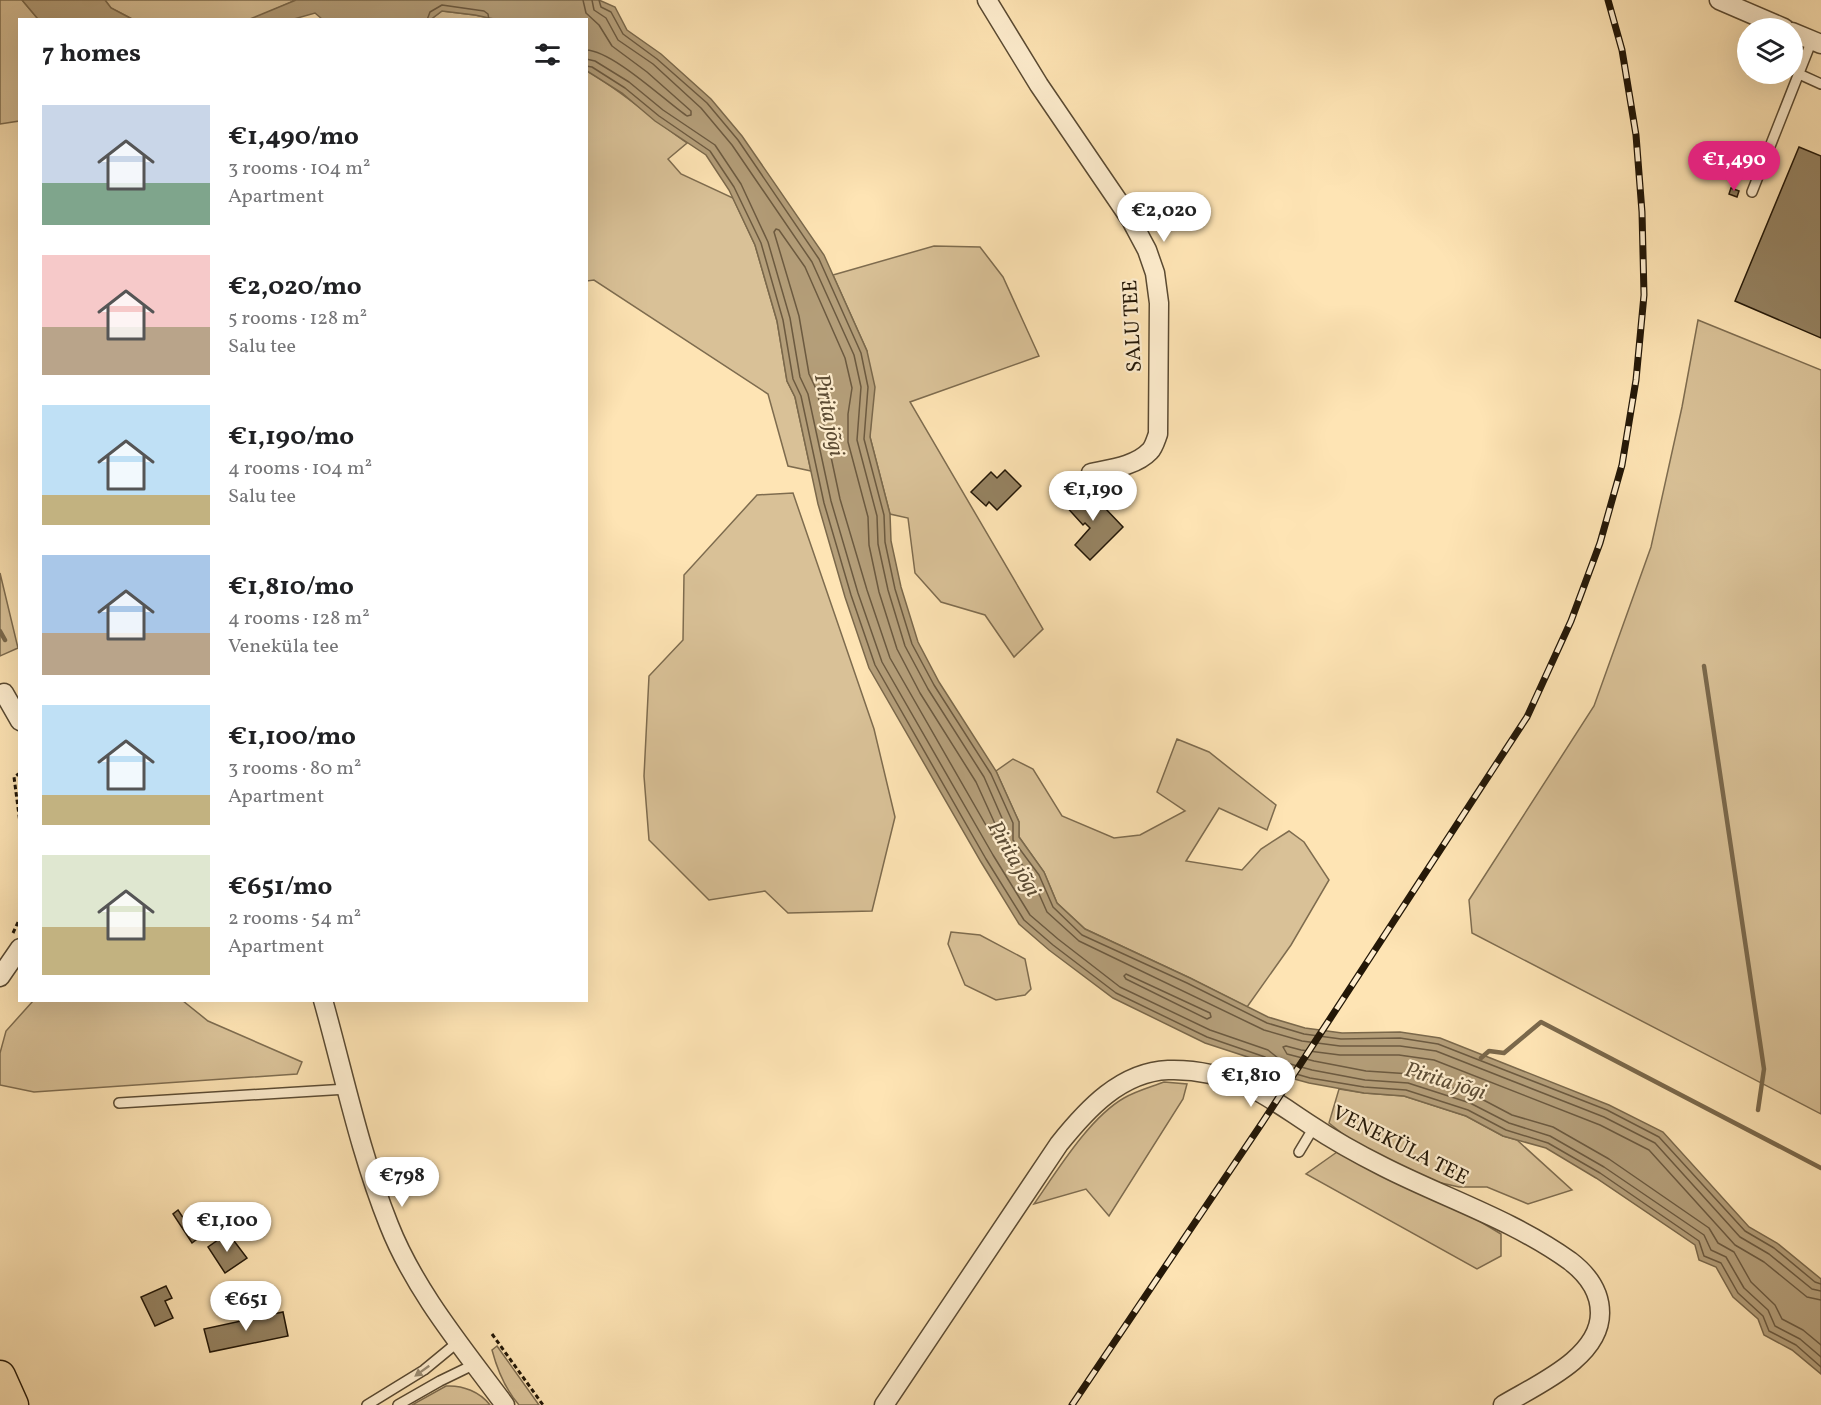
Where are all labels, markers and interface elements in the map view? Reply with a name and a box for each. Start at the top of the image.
map controls [1737,18,1803,84]
button: layers [1737,18,1803,84]
text: 7 homes [42,36,141,72]
icon: filters [531,38,564,71]
text: €1,490/mo [228,119,359,155]
icon: home [90,129,162,201]
pin: €1,490 [1685,141,1783,192]
text: €1,490 [1702,146,1766,174]
text: 3 rooms · 104 m² [228,155,370,183]
text: Apartment [228,183,324,211]
pin: €2,020 [1115,192,1213,243]
text: €2,020 [1131,197,1197,225]
text: €2,020/mo [228,269,362,305]
icon: home [90,279,162,351]
street label: SALU TEE [1116,279,1150,373]
text: 5 rooms · 128 m² [228,305,367,333]
text: Salu tee [228,333,296,361]
water label: Pirita jõgi [805,371,851,459]
text: €1,190/mo [228,419,354,455]
icon: home [90,429,162,501]
text: 4 rooms · 104 m² [228,455,372,483]
pin: €1,190 [1044,471,1142,522]
text: €1,190 [1063,476,1123,504]
text: Salu tee [228,483,296,511]
text: €1,810/mo [228,569,354,605]
icon: home [90,579,162,651]
text: 4 rooms · 128 m² [228,605,370,633]
text: Veneküla tee [228,633,339,661]
text: €1,100/mo [228,719,356,755]
icon: home [90,729,162,801]
text: 3 rooms · 80 m² [228,755,361,783]
text: Apartment [228,783,324,811]
water label: Pirita jõgi [979,815,1048,903]
text: €651/mo [228,869,332,905]
icon: home [90,879,162,951]
text: 2 rooms · 54 m² [228,905,361,933]
text: Apartment [228,933,324,961]
water label: Pirita jõgi [1401,1055,1490,1109]
pin: €1,810 [1202,1057,1300,1108]
text: €1,810 [1221,1062,1281,1090]
street label: VENEKÜLA TEE [1327,1099,1473,1193]
pin: €798 [366,1157,438,1208]
text: €798 [379,1162,425,1190]
pin: €1,100 [178,1202,276,1253]
text: €1,100 [196,1207,258,1235]
pin: €651 [210,1281,282,1332]
text: €651 [224,1286,268,1314]
one-way arrow [414,1364,429,1376]

